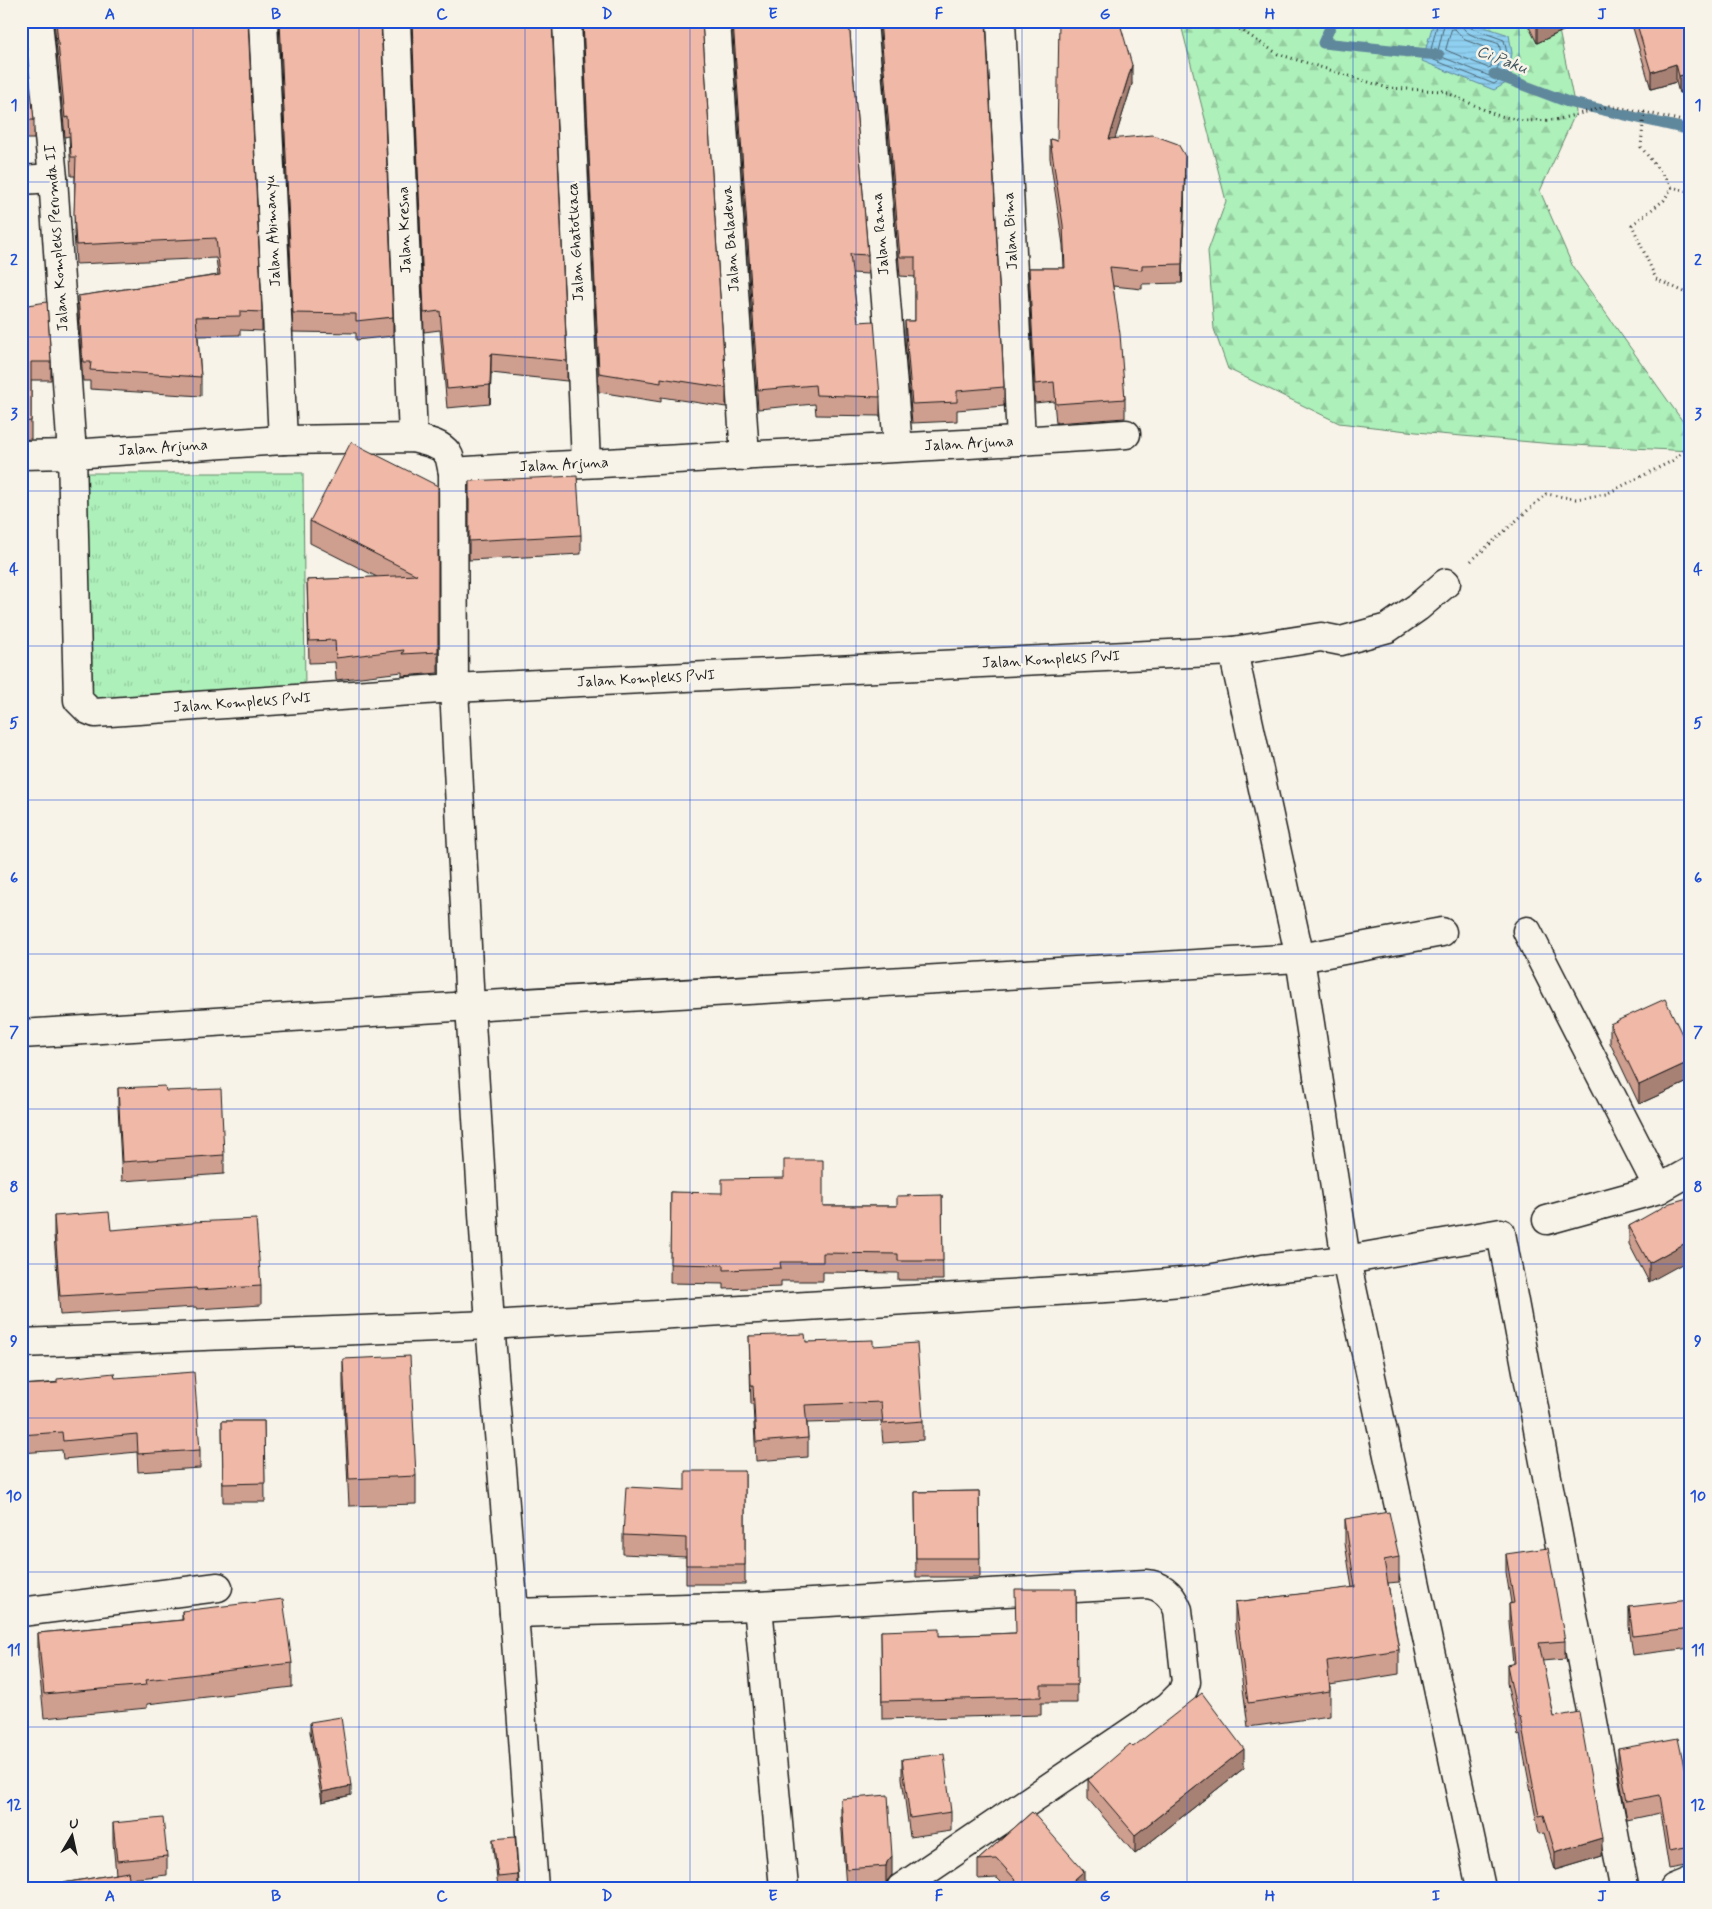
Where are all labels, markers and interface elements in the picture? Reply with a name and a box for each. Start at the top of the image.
text: A [105,4,115,25]
text: B [271,4,281,25]
text: C [436,4,448,25]
text: D [601,4,613,25]
text: E [768,4,778,25]
text: F [935,4,944,25]
text: G [1100,4,1111,25]
text: H [1265,4,1276,25]
text: I [1432,4,1441,25]
text: J [1597,4,1607,25]
water label: Ci Paku [1473,41,1531,79]
text: 1 [10,95,18,116]
text: 1 [1694,95,1702,116]
street label: Jalan Kompleks Perumda II [40,143,74,333]
street label: Jalan Abimanyu [260,174,286,288]
street label: Jalan Ghatotkaca [563,182,589,302]
street label: Jalan Baladewa [717,184,745,293]
street label: Jalan Kresna [393,186,417,274]
street label: Jalan Bima [999,191,1023,271]
street label: Jalan Rama [867,192,895,276]
text: 2 [10,250,18,271]
text: 2 [1694,250,1702,271]
text: 3 [10,404,18,425]
text: 3 [1694,404,1702,425]
street label: Jalan Arjuna [924,432,1014,456]
street label: Jalan Arjuna [118,435,208,461]
street label: Jalan Arjuna [519,453,609,477]
text: 4 [9,559,19,580]
text: 4 [1693,559,1703,580]
street label: Jalan Kompleks PWI [981,646,1121,674]
street label: Jalan Kompleks PWI [576,665,716,693]
street label: Jalan Kompleks PWI [172,688,312,718]
text: 5 [9,713,19,734]
text: 5 [1693,713,1703,734]
text: 6 [10,868,18,889]
text: 6 [1694,868,1702,889]
text: 7 [9,1022,19,1043]
text: 7 [1693,1022,1703,1043]
text: 8 [9,1177,19,1198]
text: 8 [1693,1177,1703,1198]
text: 9 [10,1331,18,1352]
text: 9 [1694,1331,1702,1352]
text: 10 [6,1486,22,1507]
text: 10 [1690,1486,1706,1507]
text: 11 [7,1640,21,1661]
text: 11 [1691,1640,1705,1661]
text: 12 [6,1795,22,1816]
text: 12 [1690,1795,1706,1816]
north arrow [48,1812,98,1862]
text: U [68,1815,80,1834]
text: A [105,1886,115,1907]
text: B [271,1886,281,1907]
text: C [436,1886,448,1907]
text: D [601,1886,613,1907]
text: E [768,1886,778,1907]
text: F [935,1886,944,1907]
text: G [1100,1886,1111,1907]
text: H [1265,1886,1276,1907]
text: I [1432,1886,1441,1907]
text: J [1597,1886,1607,1907]

